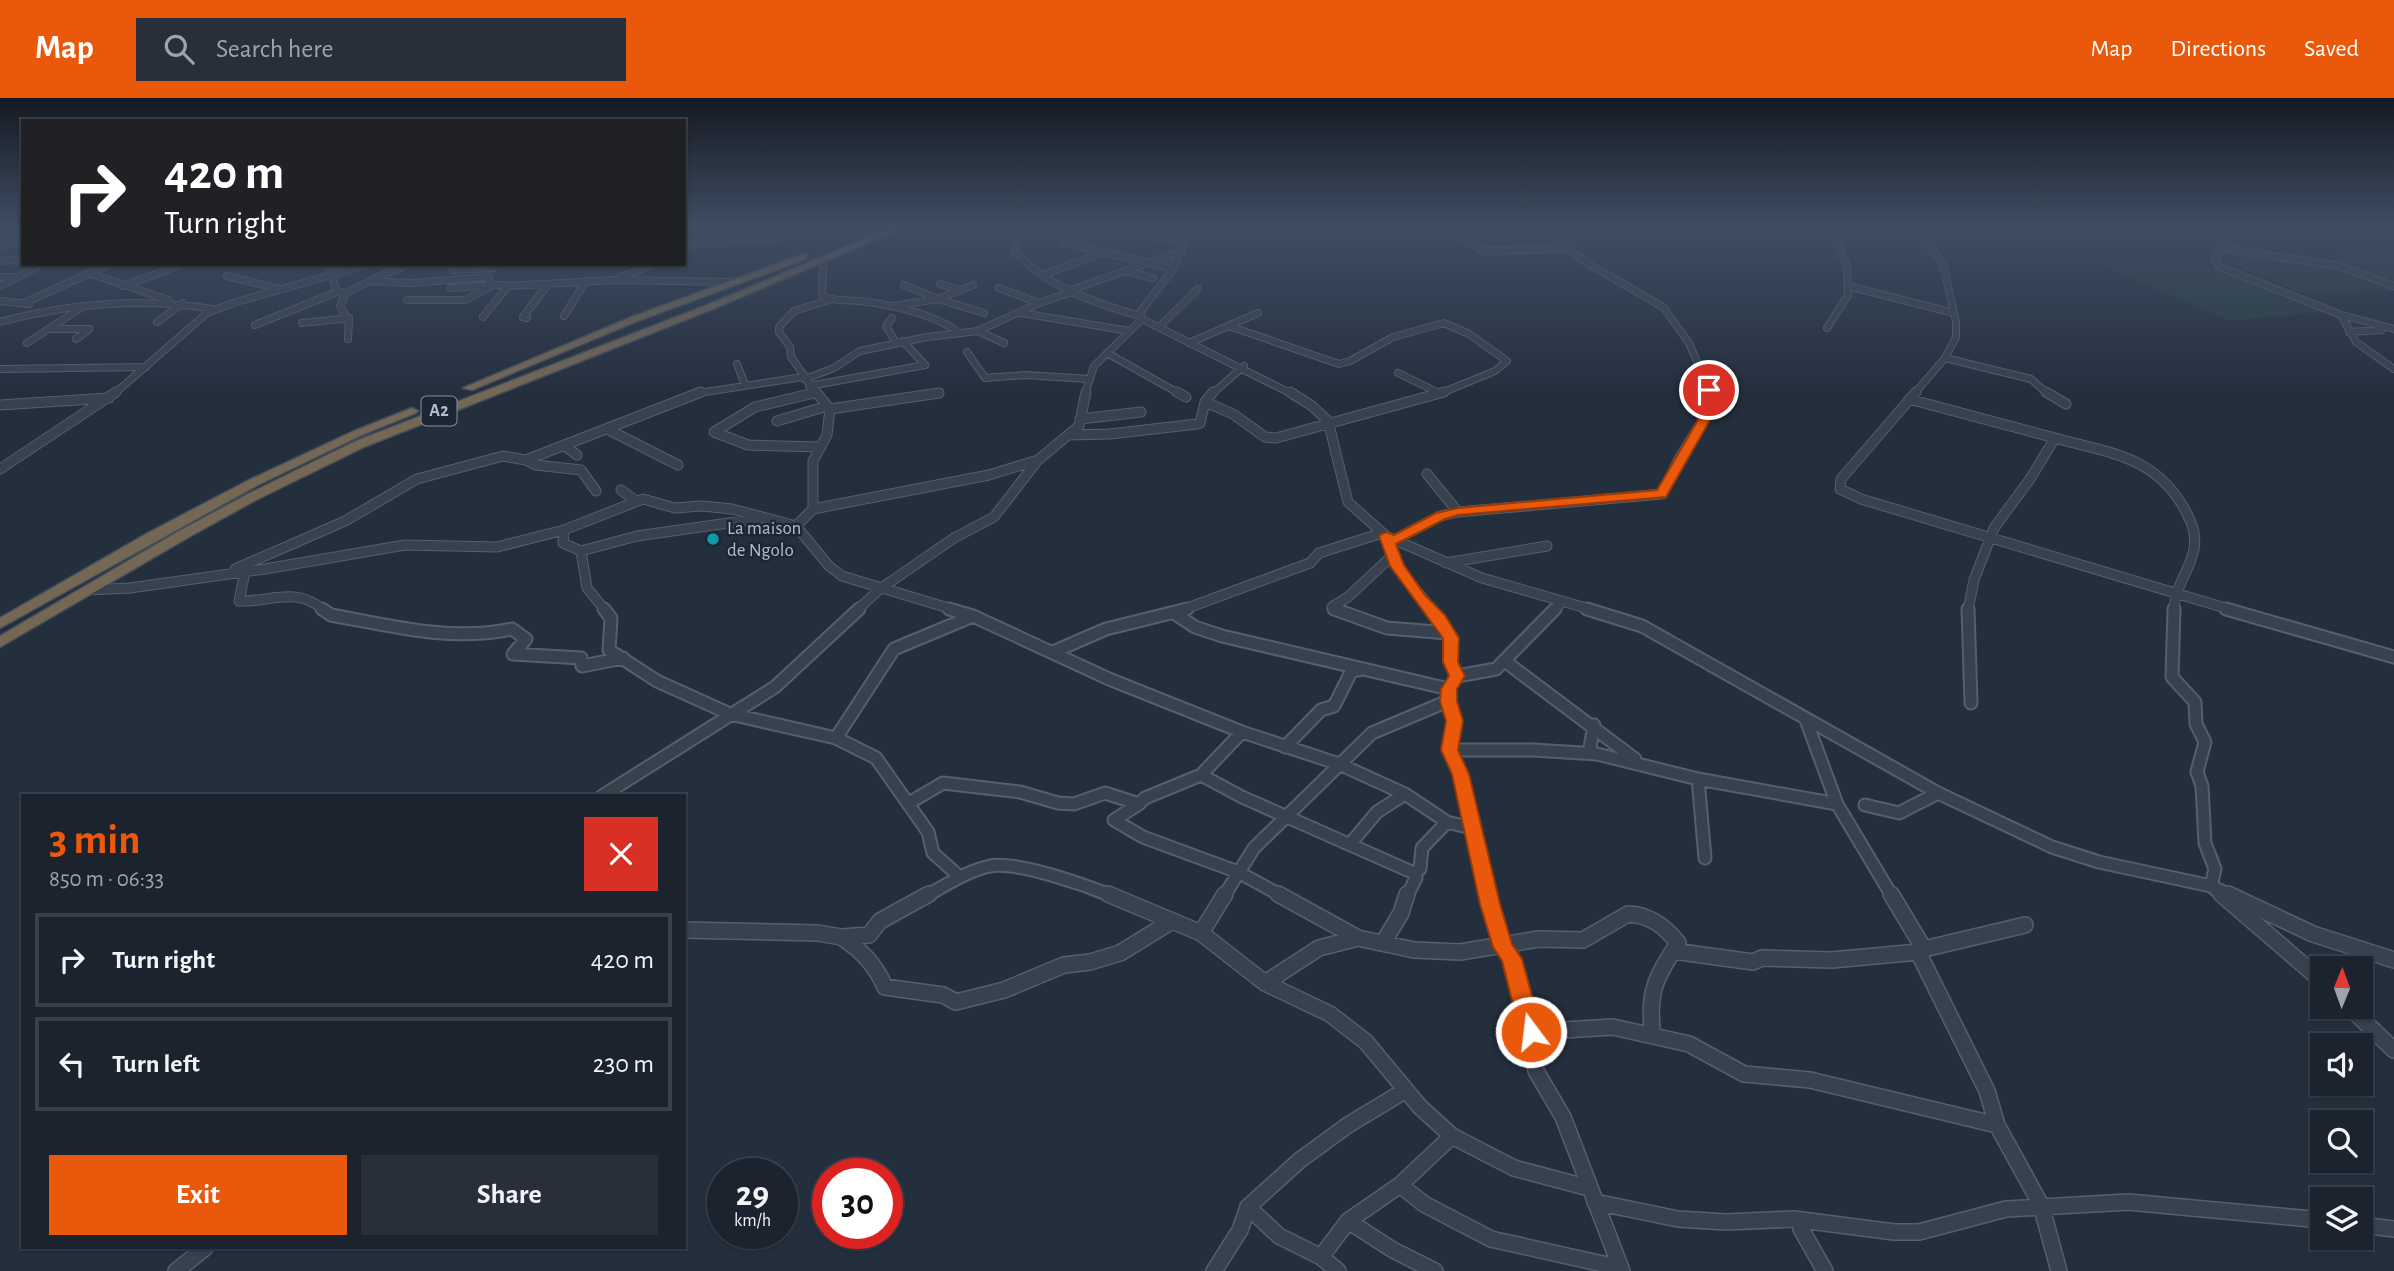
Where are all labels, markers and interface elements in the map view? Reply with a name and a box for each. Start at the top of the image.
search box [136,18,626,81]
icon: search [160,30,198,68]
text: Map [35,32,94,65]
text: Search here [216,36,334,62]
text: Map [2090,37,2132,61]
text: Directions [2170,37,2266,61]
text: Saved [2304,37,2359,61]
icon: right [49,147,140,238]
text: 420 m [164,149,284,198]
text: Turn right [164,207,286,239]
pin [1679,360,1739,420]
icon: arrive [1690,371,1728,409]
road number: A2 [422,396,457,426]
place label: La maison de Ngolo [727,519,801,560]
marker: La maison de Ngolo [705,531,721,547]
button: close [584,817,658,891]
text: 3 min [49,819,141,861]
text: 850 m · 06:33 [49,868,164,891]
icon: right [53,941,91,979]
text: Turn right [112,947,215,973]
text: 420 m [591,947,654,973]
north arrow [2310,956,2373,1018]
map controls [2310,956,2373,1250]
position arrow [1494,995,1568,1069]
button: sound [2310,1033,2373,1096]
icon: left [53,1045,91,1083]
text: Turn left [112,1051,200,1077]
text: 230 m [593,1051,654,1077]
button: search [2310,1110,2373,1173]
button: Exit [49,1155,347,1235]
button: Share [361,1155,658,1235]
speed limit sign: 30 [812,1158,903,1249]
text: 29 [736,1177,769,1212]
button: layers [2310,1187,2373,1250]
text: km/h [734,1212,771,1230]

